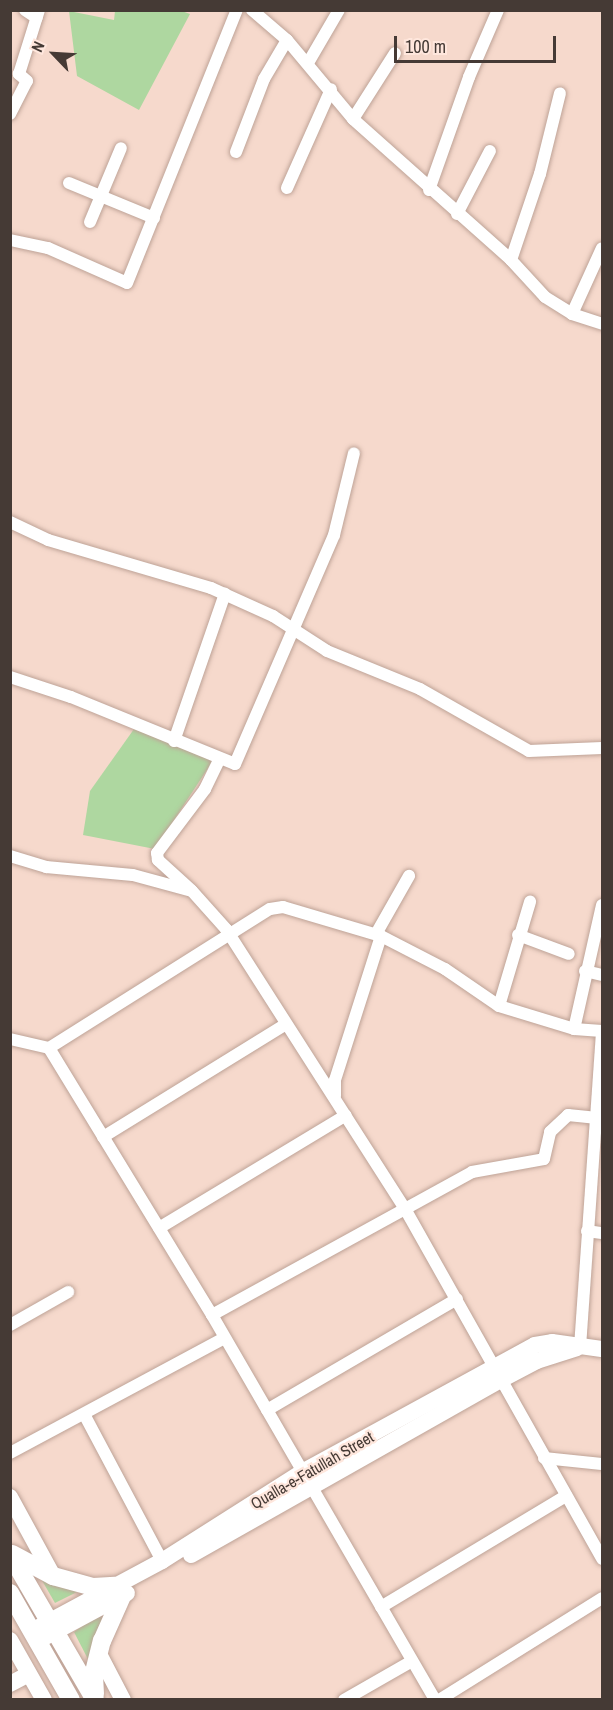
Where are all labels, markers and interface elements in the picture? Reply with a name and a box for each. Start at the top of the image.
north arrow [24,24,84,84]
scale bar [397,24,559,62]
text: 100 m [405,34,446,59]
text: N [26,37,50,55]
street label: Qualla-e-Fatullah Street [247,1427,377,1513]

